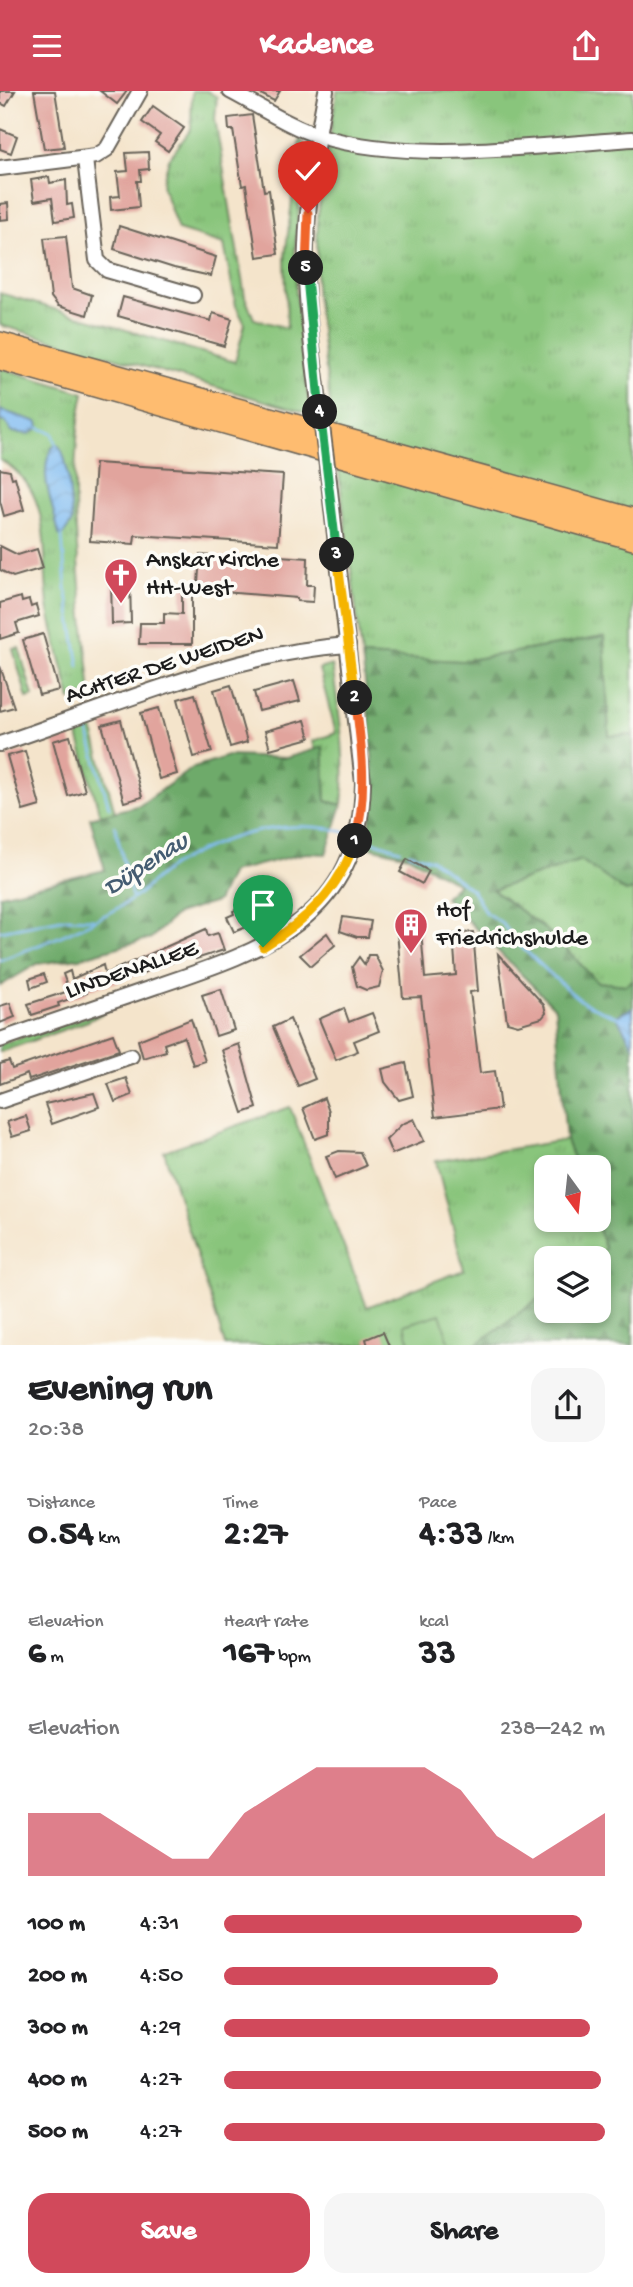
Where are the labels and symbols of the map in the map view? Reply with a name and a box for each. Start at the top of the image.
pin [278,141,338,213]
pin: 5 [288,251,324,285]
pin: 4 [302,395,338,429]
pin: 3 [320,538,354,573]
place label: Anskar Kirche HH-West [146,547,280,604]
church icon: Anskar Kirche HH-West [102,556,140,605]
street label: ACHTER DE WEIDEN [62,620,268,712]
pin: 2 [338,681,372,715]
pin: 1 [338,823,372,859]
water label: Düpenau [99,826,197,905]
pin [233,875,293,947]
place label: Hof Friedrichshulde [435,897,589,954]
building icon: Hof Friedrichshulde [392,906,430,955]
street label: LINDENALLEE [62,934,203,1007]
north arrow [534,1155,611,1232]

